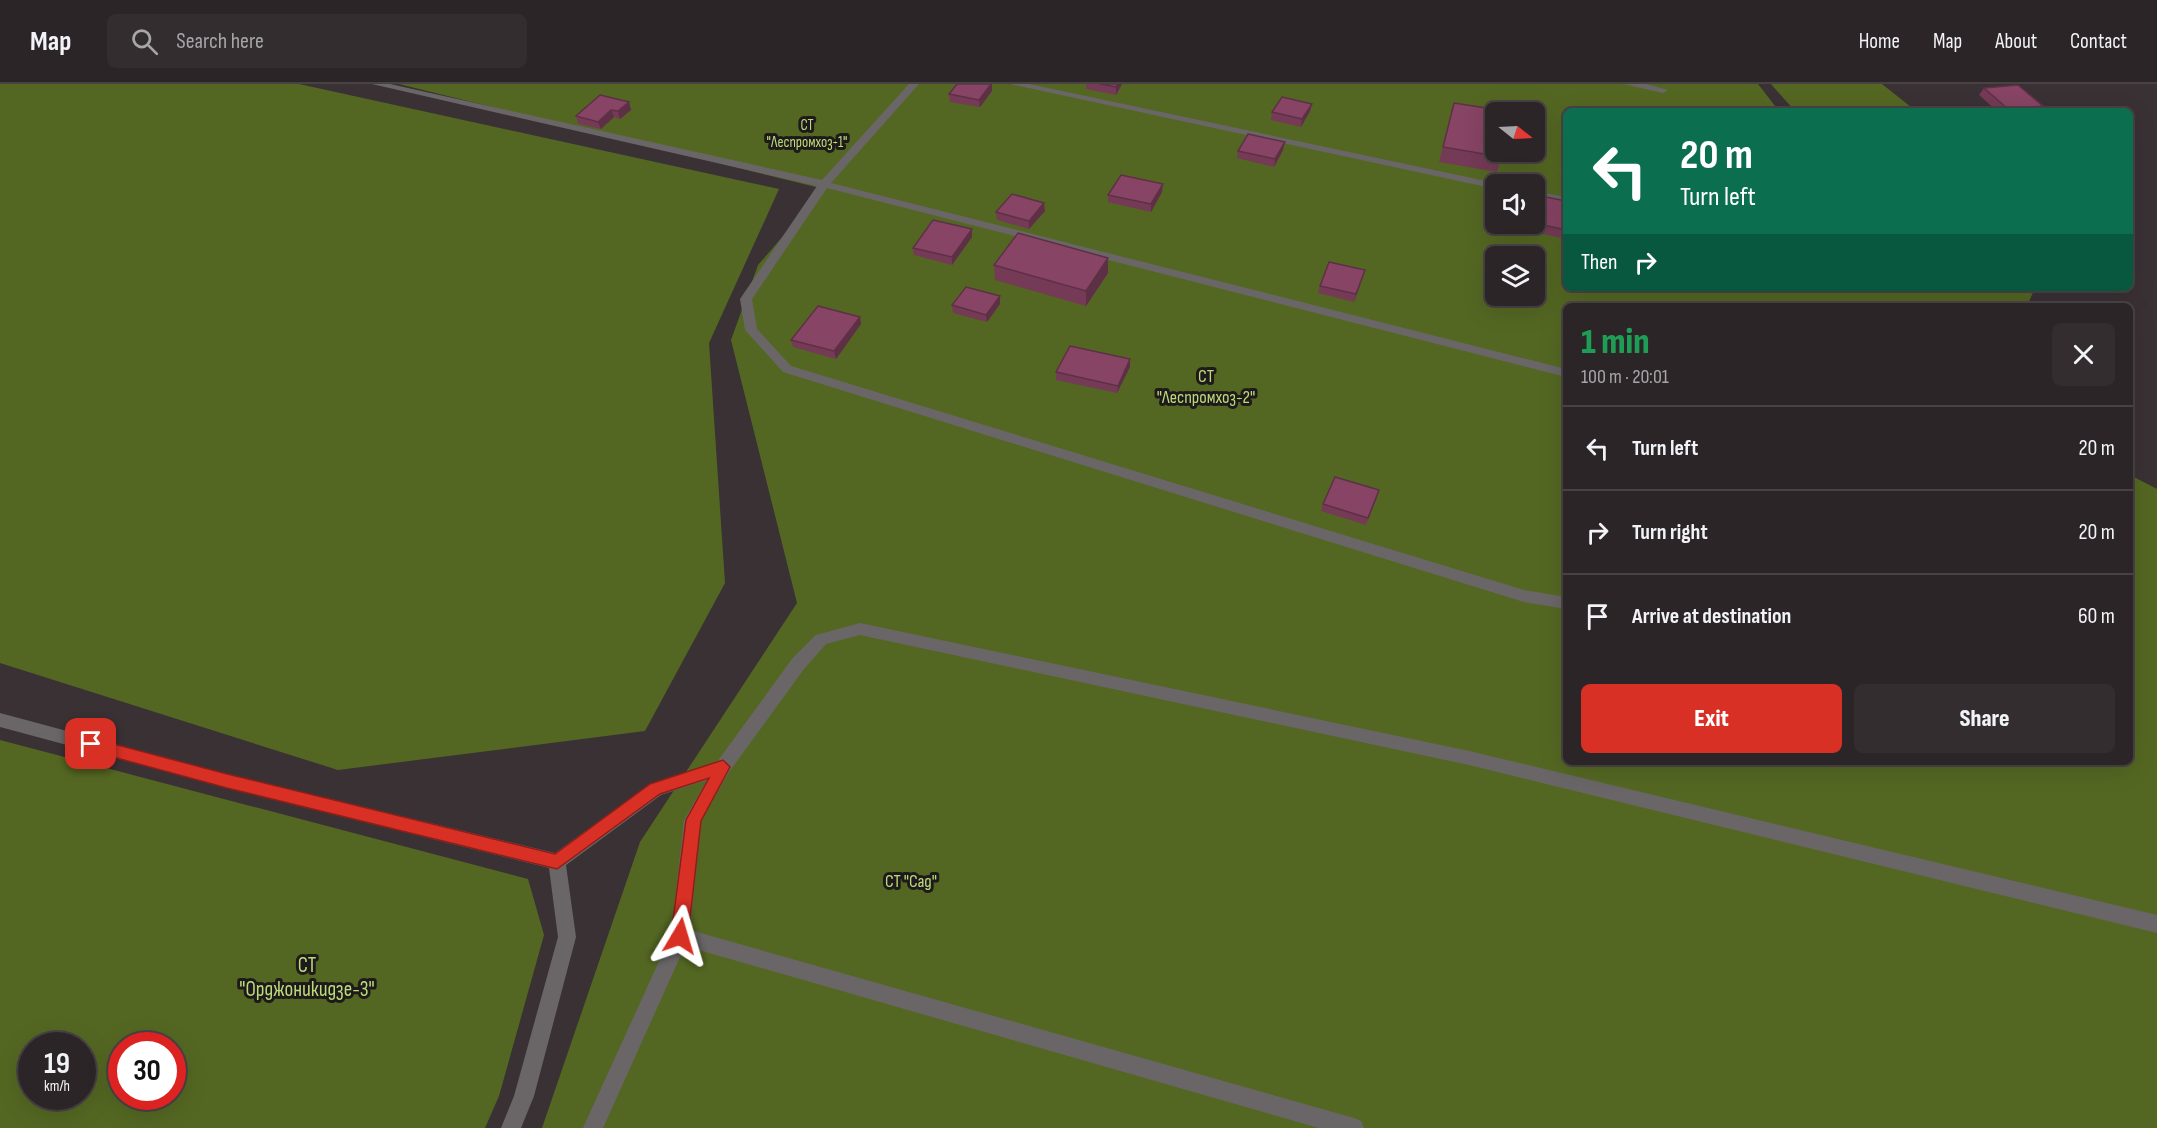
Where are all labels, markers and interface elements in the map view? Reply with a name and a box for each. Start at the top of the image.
search box [107,14,527,68]
text: Map [30,25,71,58]
icon: search [128,25,161,58]
text: Search here [176,28,264,55]
text: Home [1859,29,1900,54]
text: Map [1933,29,1962,54]
text: About [1995,29,2037,54]
text: Contact [2070,29,2127,54]
north arrow [1485,102,1545,162]
map controls [1485,102,1545,306]
park label: СТ "Леспромхоз-1" [767,116,847,152]
text: 20 m [1680,130,1753,181]
icon: left [1581,132,1659,210]
button: sound [1485,174,1545,234]
text: Turn left [1680,181,1756,213]
button: layers [1485,246,1545,306]
icon: right [1629,246,1662,279]
text: Then [1581,249,1617,276]
text: 1 min [1581,321,1649,364]
button: close [2052,323,2115,386]
text: 100 m · 20:01 [1581,365,1669,389]
park label: СТ "Леспромхоз-2" [1157,366,1255,408]
icon: left [1581,432,1614,465]
text: Turn left [1632,435,1698,462]
text: 20 m [2079,435,2115,462]
icon: right [1581,516,1614,549]
text: Turn right [1632,519,1708,546]
text: 20 m [2079,519,2115,546]
icon: arrive [1581,600,1614,633]
text: Arrive at destination [1632,603,1791,630]
text: 60 m [2078,603,2115,630]
button: Exit [1581,684,1842,753]
button: Share [1854,684,2115,753]
pin [65,718,116,769]
icon: arrive [74,727,107,760]
park label: СТ "Сад" [885,871,937,892]
position arrow [648,904,712,968]
park label: СТ "Орджоникидзе-3" [239,953,375,1002]
speed limit sign: 30 [108,1032,186,1110]
text: 19 [44,1046,70,1082]
text: km/h [44,1077,70,1096]

